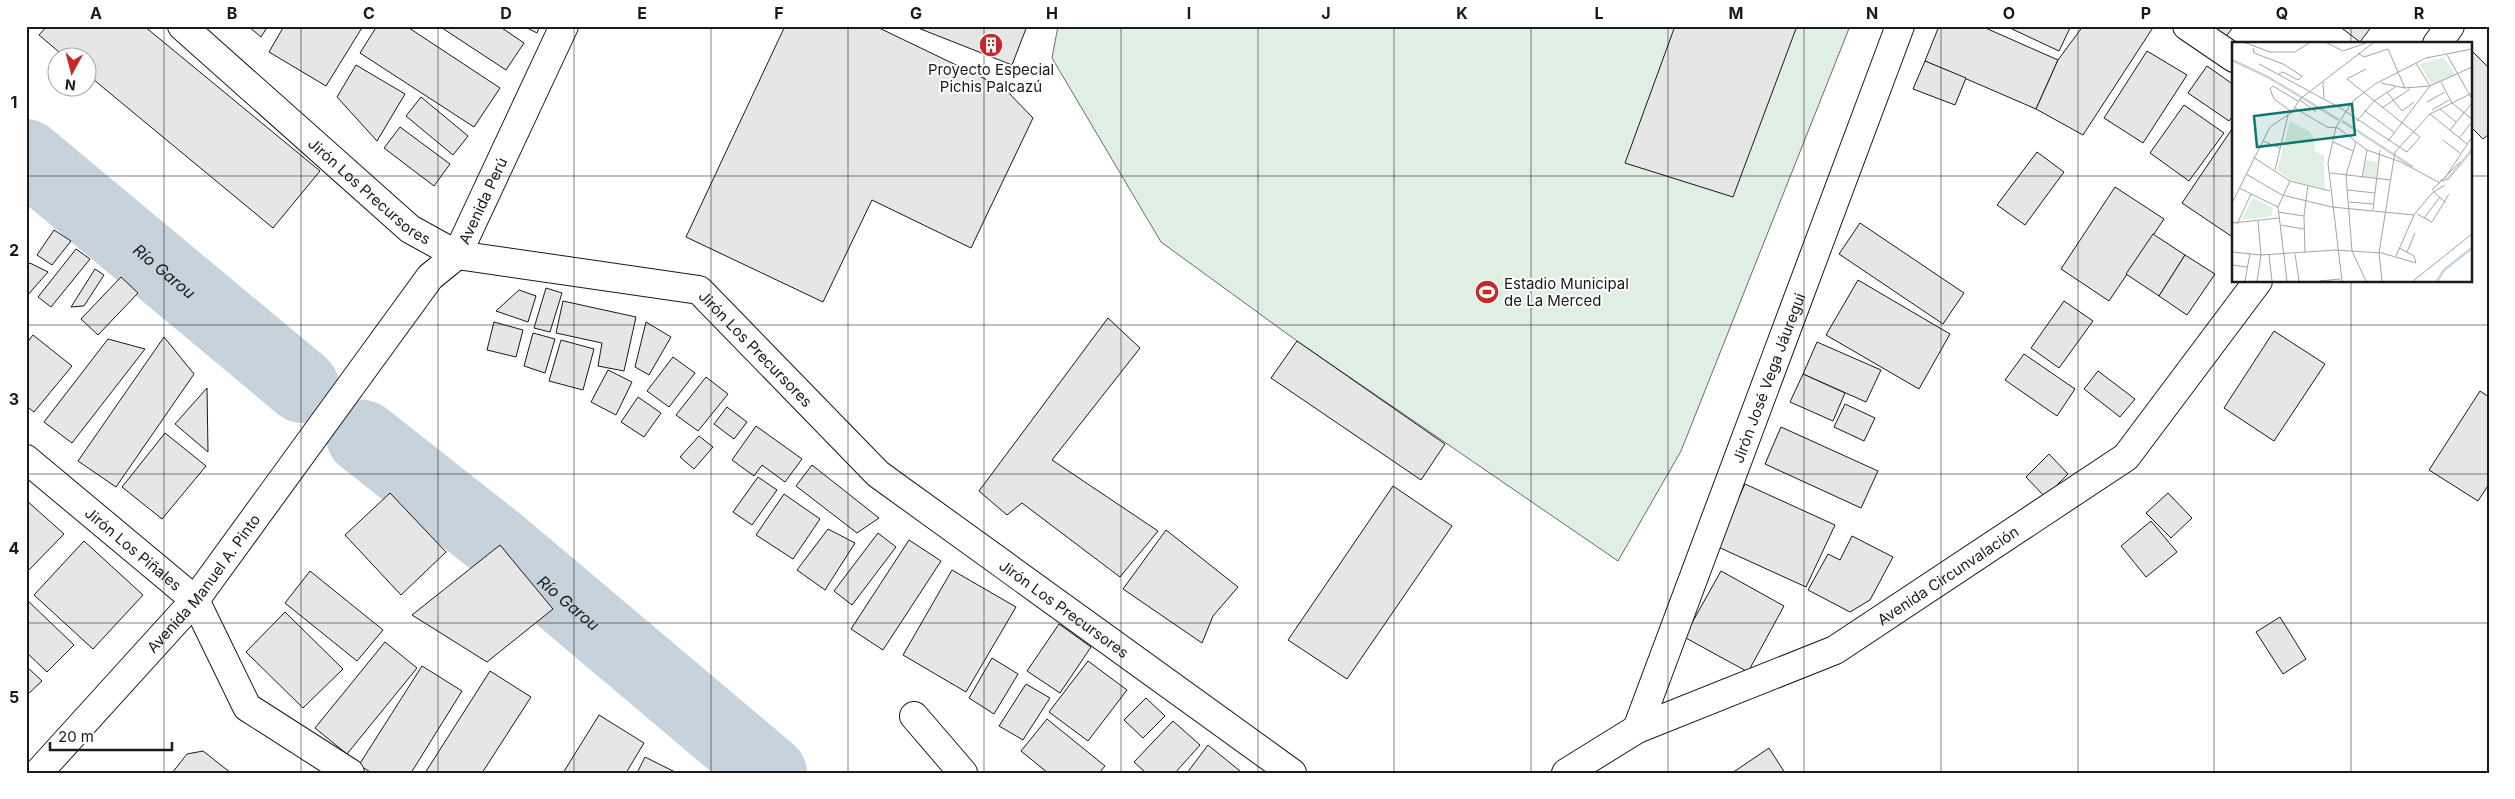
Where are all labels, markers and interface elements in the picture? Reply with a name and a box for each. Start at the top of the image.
text: A [90,3,102,23]
text: B [227,3,237,23]
text: C [363,3,375,23]
text: D [500,3,512,23]
text: E [637,3,647,23]
text: F [774,3,784,23]
text: G [910,3,922,23]
text: H [1046,3,1058,23]
text: I [1187,3,1191,23]
text: J [1321,3,1331,23]
text: K [1456,3,1468,23]
text: L [1594,3,1604,23]
text: M [1729,3,1743,23]
text: N [1866,3,1878,23]
text: O [2003,3,2015,23]
text: P [2141,3,2151,23]
text: Q [2276,3,2288,23]
text: R [2414,3,2425,23]
building icon: Proyecto Especial Pichis Palcazú [978,32,1004,58]
inset map [2232,42,2472,282]
north arrow [48,48,98,98]
place label: Proyecto Especial Pichis Palcazú [928,60,1054,96]
text: N [64,76,77,94]
text: 1 [11,92,17,112]
street label: Jirón Los Precursores [304,134,434,248]
street label: Avenida Perú [454,154,511,247]
text: 2 [9,240,19,260]
water label: Río Garou [129,240,199,303]
place label: Estadio Municipal de La Merced [1504,274,1629,310]
sports icon: Estadio Municipal de La Merced [1474,279,1500,305]
street label: Jirón Los Precursores [695,286,817,411]
street label: Jirón José Vega Jáuregui [1728,290,1809,465]
text: 3 [9,389,19,409]
street label: Jirón Los Piñales [81,503,186,595]
street label: Avenida Manuel A. Pinto [143,510,264,656]
street label: Avenida Circunvalación [1873,522,2022,629]
text: 4 [9,538,20,558]
street label: Jirón Los Precursores [996,555,1133,662]
water label: Río Garou [533,571,603,635]
text: 5 [9,687,19,707]
scale bar [50,719,172,751]
text: 20 m [58,727,94,746]

